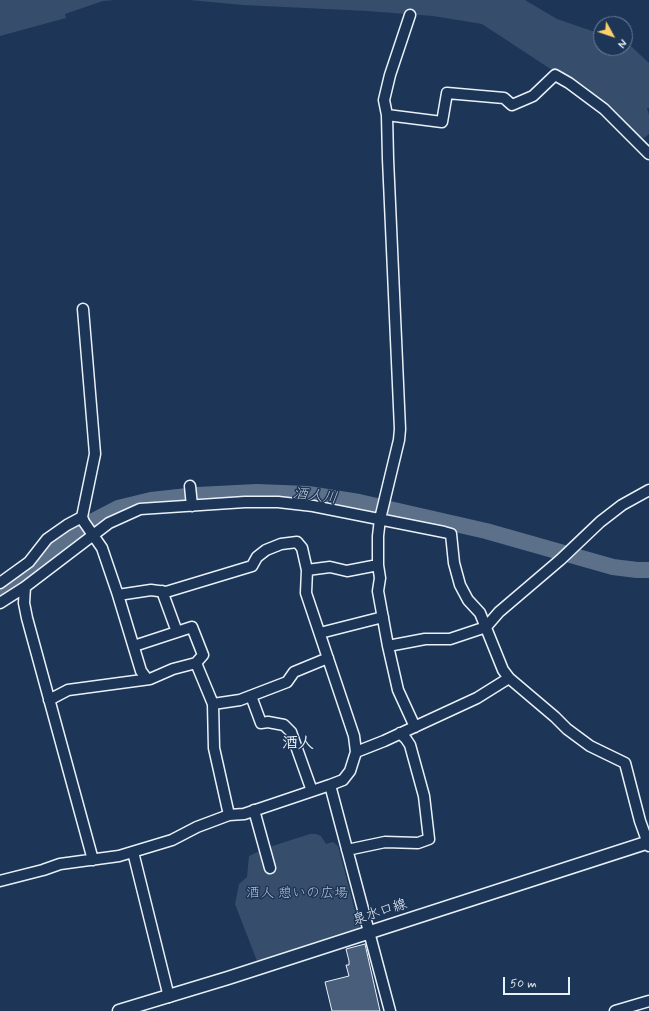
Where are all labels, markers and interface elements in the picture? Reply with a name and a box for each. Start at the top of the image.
north arrow [593,16,633,56]
text: N [614,36,629,50]
water label: 酒人川 [292,485,338,509]
district label: 酒人 [282,735,314,755]
park label: 酒人 憩いの広場 [246,886,348,902]
street label: 泉水口線 [351,896,409,930]
scale bar [505,969,572,995]
text: 50 m [510,976,537,992]

